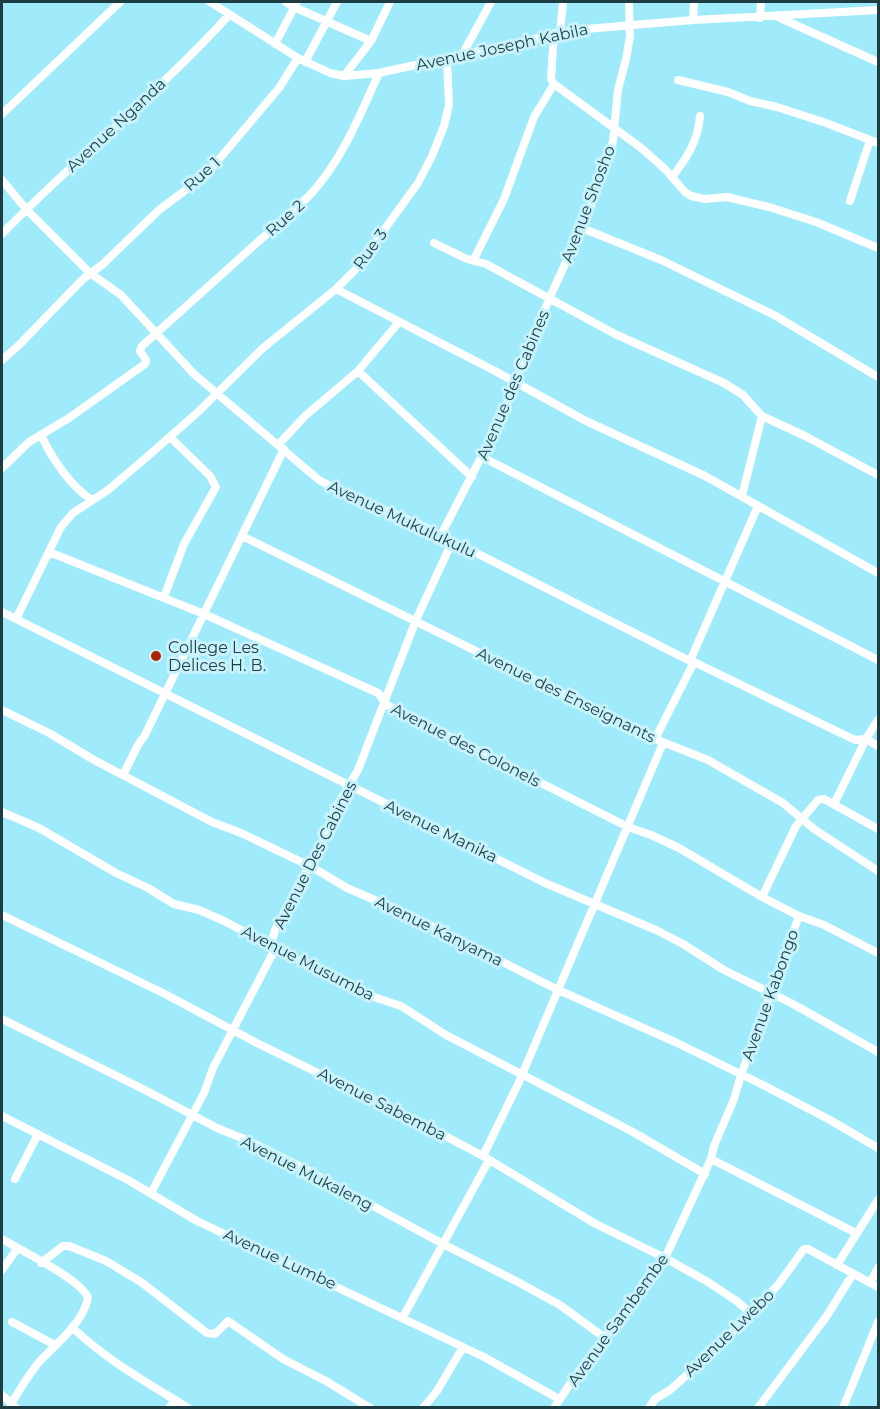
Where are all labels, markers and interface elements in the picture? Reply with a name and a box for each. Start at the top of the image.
street label: Avenue Joseph Kabila [414,19,590,75]
street label: Avenue Nganda [62,74,170,176]
street label: Avenue Shosho [557,143,619,265]
street label: Rue 1 [180,153,224,195]
street label: Rue 2 [262,196,308,240]
street label: Rue 3 [349,225,391,273]
street label: Avenue des Cabines [473,307,553,463]
street label: Avenue Mukulukulu [325,476,479,562]
place label: College Les Delices H. B. [168,638,266,675]
street label: Avenue des Enseignants [473,643,659,747]
marker: College Les Delices H. B. [149,649,163,663]
street label: Avenue des Colonels [388,699,544,791]
street label: Avenue Des Cabines [269,778,361,932]
street label: Avenue Manika [381,795,501,867]
street label: Avenue Kanyama [372,892,506,970]
street label: Avenue Musumba [238,921,378,1005]
street label: Avenue Kabongo [737,927,803,1063]
street label: Avenue Sabemba [315,1063,449,1145]
street label: Avenue Mukaleng [238,1132,376,1214]
street label: Avenue Lumbe [221,1225,339,1293]
street label: Avenue Sambembe [564,1250,672,1390]
street label: Avenue Lwebo [680,1285,778,1381]

